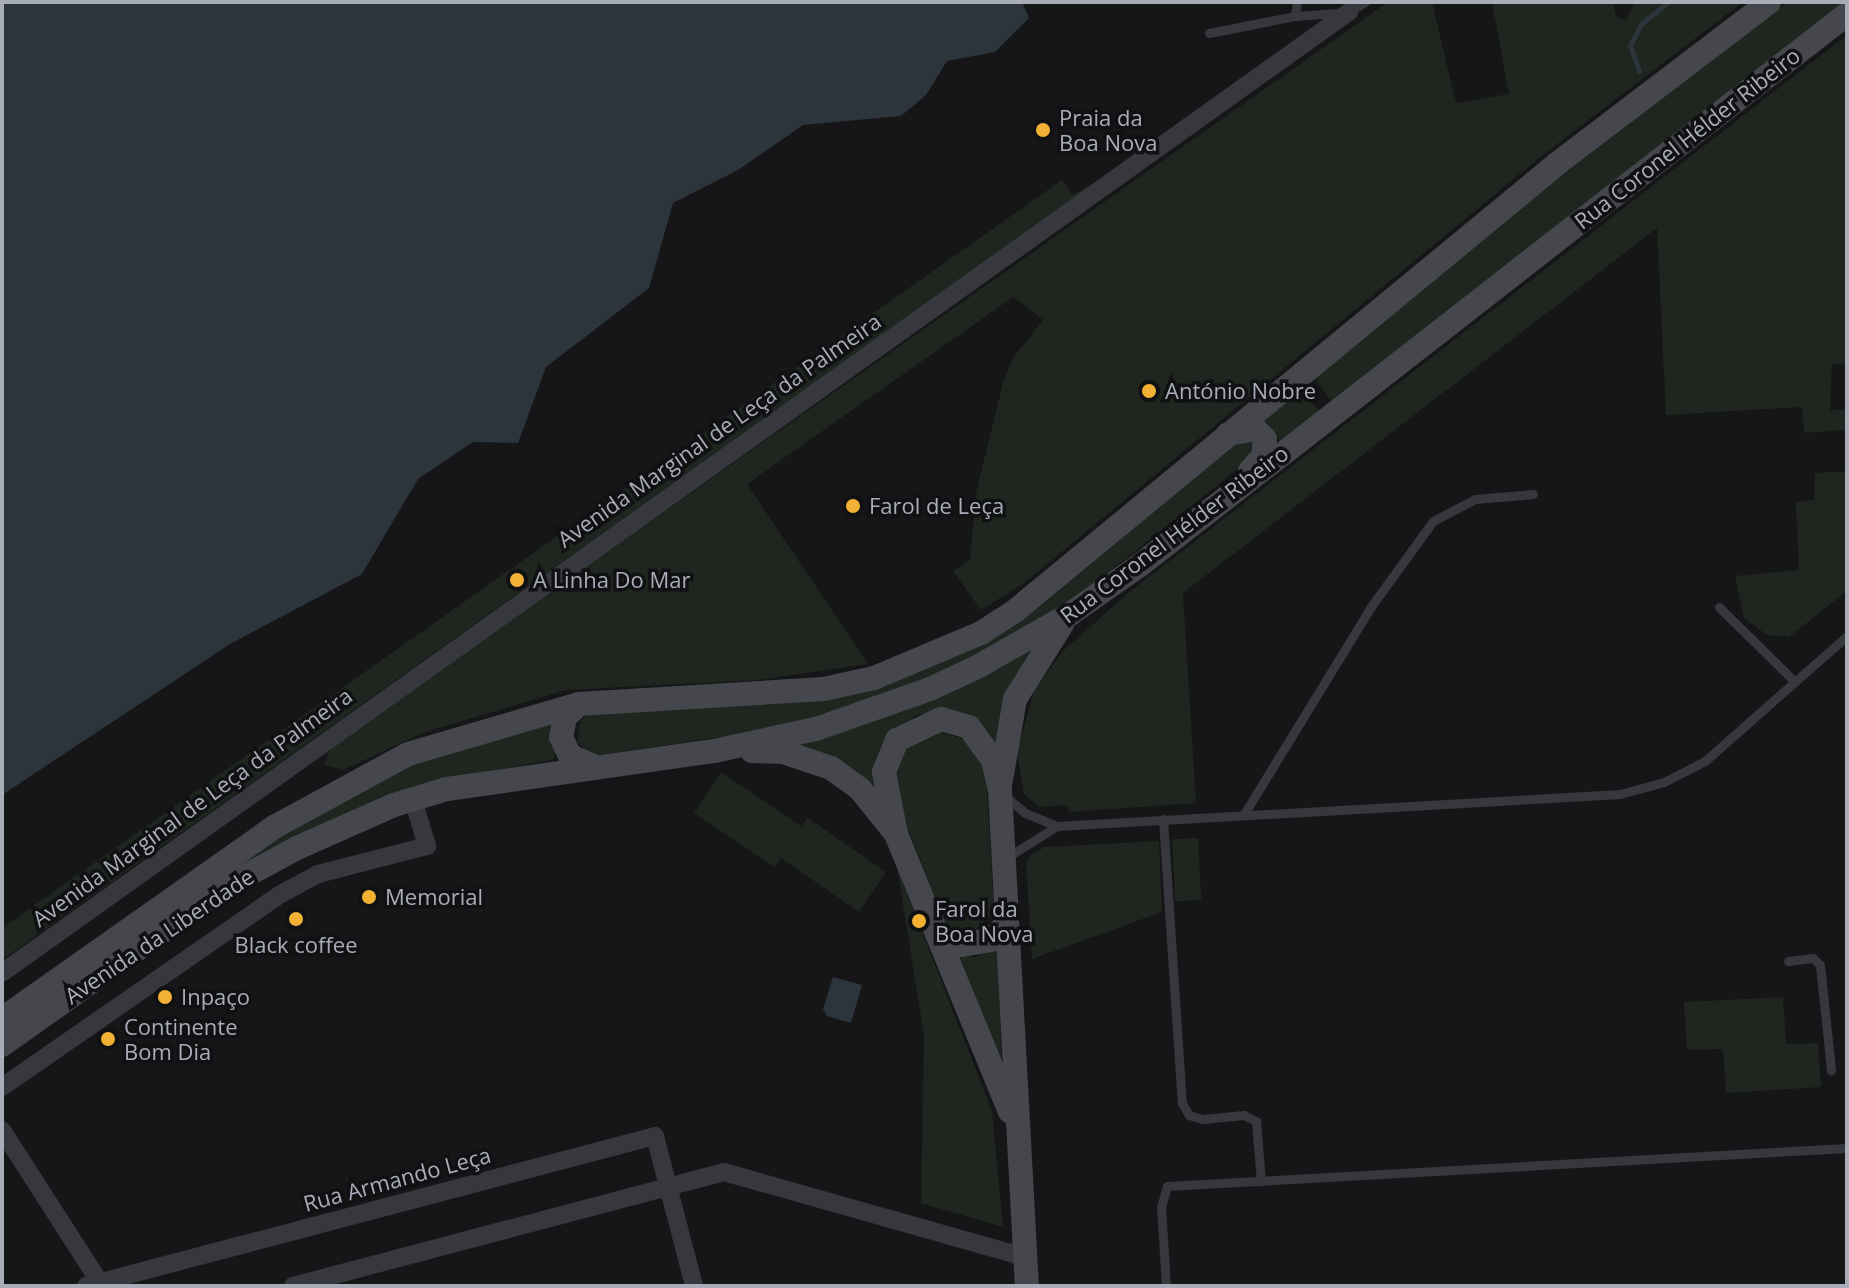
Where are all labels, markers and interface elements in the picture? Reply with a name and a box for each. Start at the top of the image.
street label: Rua Coronel Hélder Ribeiro [1569,42,1805,234]
place label: Praia da Boa Nova [1059,104,1157,156]
marker: Praia da Boa Nova [1034,121,1052,139]
street label: Avenida Marginal de Leça da Palmeira [552,308,886,552]
place label: António Nobre [1165,378,1316,404]
marker: António Nobre [1140,382,1158,400]
street label: Rua Coronel Hélder Ribeiro [1055,440,1293,628]
place label: Farol de Leça [869,493,1004,519]
marker: Farol de Leça [844,497,862,515]
place label: A Linha Do Mar [533,567,691,593]
marker: A Linha Do Mar [508,571,526,589]
street label: Avenida Marginal de Leça da Palmeira [27,682,357,932]
street label: Avenida da Liberdade [59,863,259,1009]
place label: Memorial [385,884,483,910]
marker: Memorial [360,888,378,906]
place label: Farol da Boa Nova [935,895,1033,946]
marker: Black coffee [287,910,305,928]
marker: Farol da Boa Nova [910,912,928,930]
place label: Black coffee [234,932,358,958]
place label: Inpaço [181,984,250,1010]
marker: Inpaço [156,988,174,1006]
place label: Continente Bom Dia [124,1013,238,1064]
marker: Continente Bom Dia [99,1030,117,1048]
street label: Rua Armando Leça [300,1141,494,1217]

